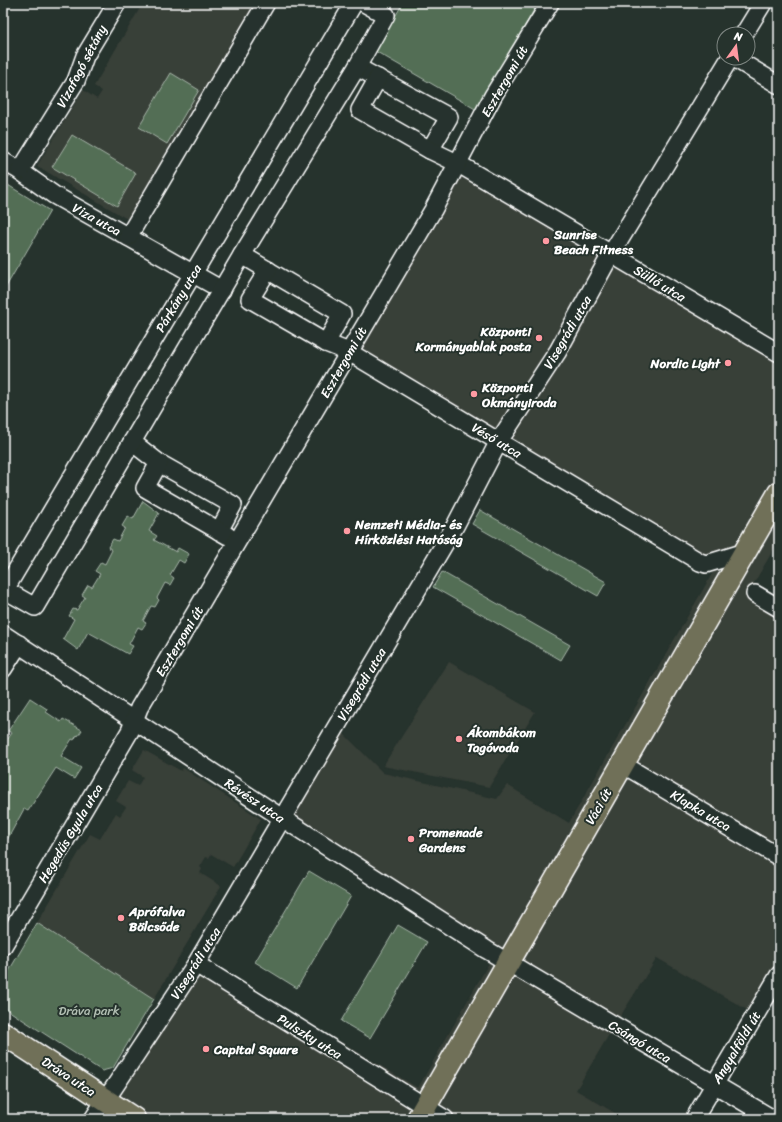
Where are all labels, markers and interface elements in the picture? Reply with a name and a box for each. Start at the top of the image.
street label: Vizafogó sétány [50,20,113,112]
north arrow [716,26,756,66]
text: N [731,26,745,47]
street label: Esztergomi út [475,41,534,121]
street label: Viza utca [68,197,126,243]
place label: Sunrise Beach Fitness [553,223,634,261]
marker: Sunrise Beach Fitness [541,236,551,246]
street label: Párkány utca [149,259,208,337]
street label: Süllő utca [629,259,691,308]
street label: Visegrádi utca [537,291,598,373]
place label: Központi Kormányablak posta [415,320,532,358]
street label: Esztergomi út [314,322,373,402]
marker: Központi Kormányablak posta [534,333,544,343]
place label: Nordic Light [650,352,721,375]
marker: Nordic Light [723,358,733,368]
place label: Központi Okmányiroda [481,376,557,414]
marker: Központi Okmányiroda [469,389,479,399]
street label: Véső utca [467,416,527,465]
place label: Nemzeti Média- és Hírközlési Hatóság [354,513,463,551]
marker: Nemzeti Média- és Hírközlési Hatóság [342,526,352,536]
street label: Esztergomi út [149,601,210,681]
street label: Visegrádi utca [330,643,393,725]
place label: Ákombákom Tagóvoda [466,721,536,759]
marker: Ákombákom Tagóvoda [454,734,464,744]
street label: Révész utca [220,772,290,829]
street label: Hegedűs Gyula utca [32,779,109,887]
street label: Váci út [579,783,618,829]
street label: Klapka utca [666,783,736,838]
place label: Promenade Gardens [418,821,483,859]
marker: Promenade Gardens [406,834,416,844]
place label: Aprófalva Bölcsőde [128,900,185,938]
marker: Aprófalva Bölcsőde [116,913,126,923]
street label: Visegrádi utca [164,922,227,1004]
park label: Dráva park [58,999,120,1022]
street label: Angyalföldi út [705,1006,767,1089]
street label: Pulszky utca [273,1007,347,1066]
street label: Csángó utca [604,1014,676,1070]
place label: Capital Square [213,1038,299,1061]
marker: Capital Square [201,1044,211,1054]
street label: Dráva utca [37,1050,101,1103]

